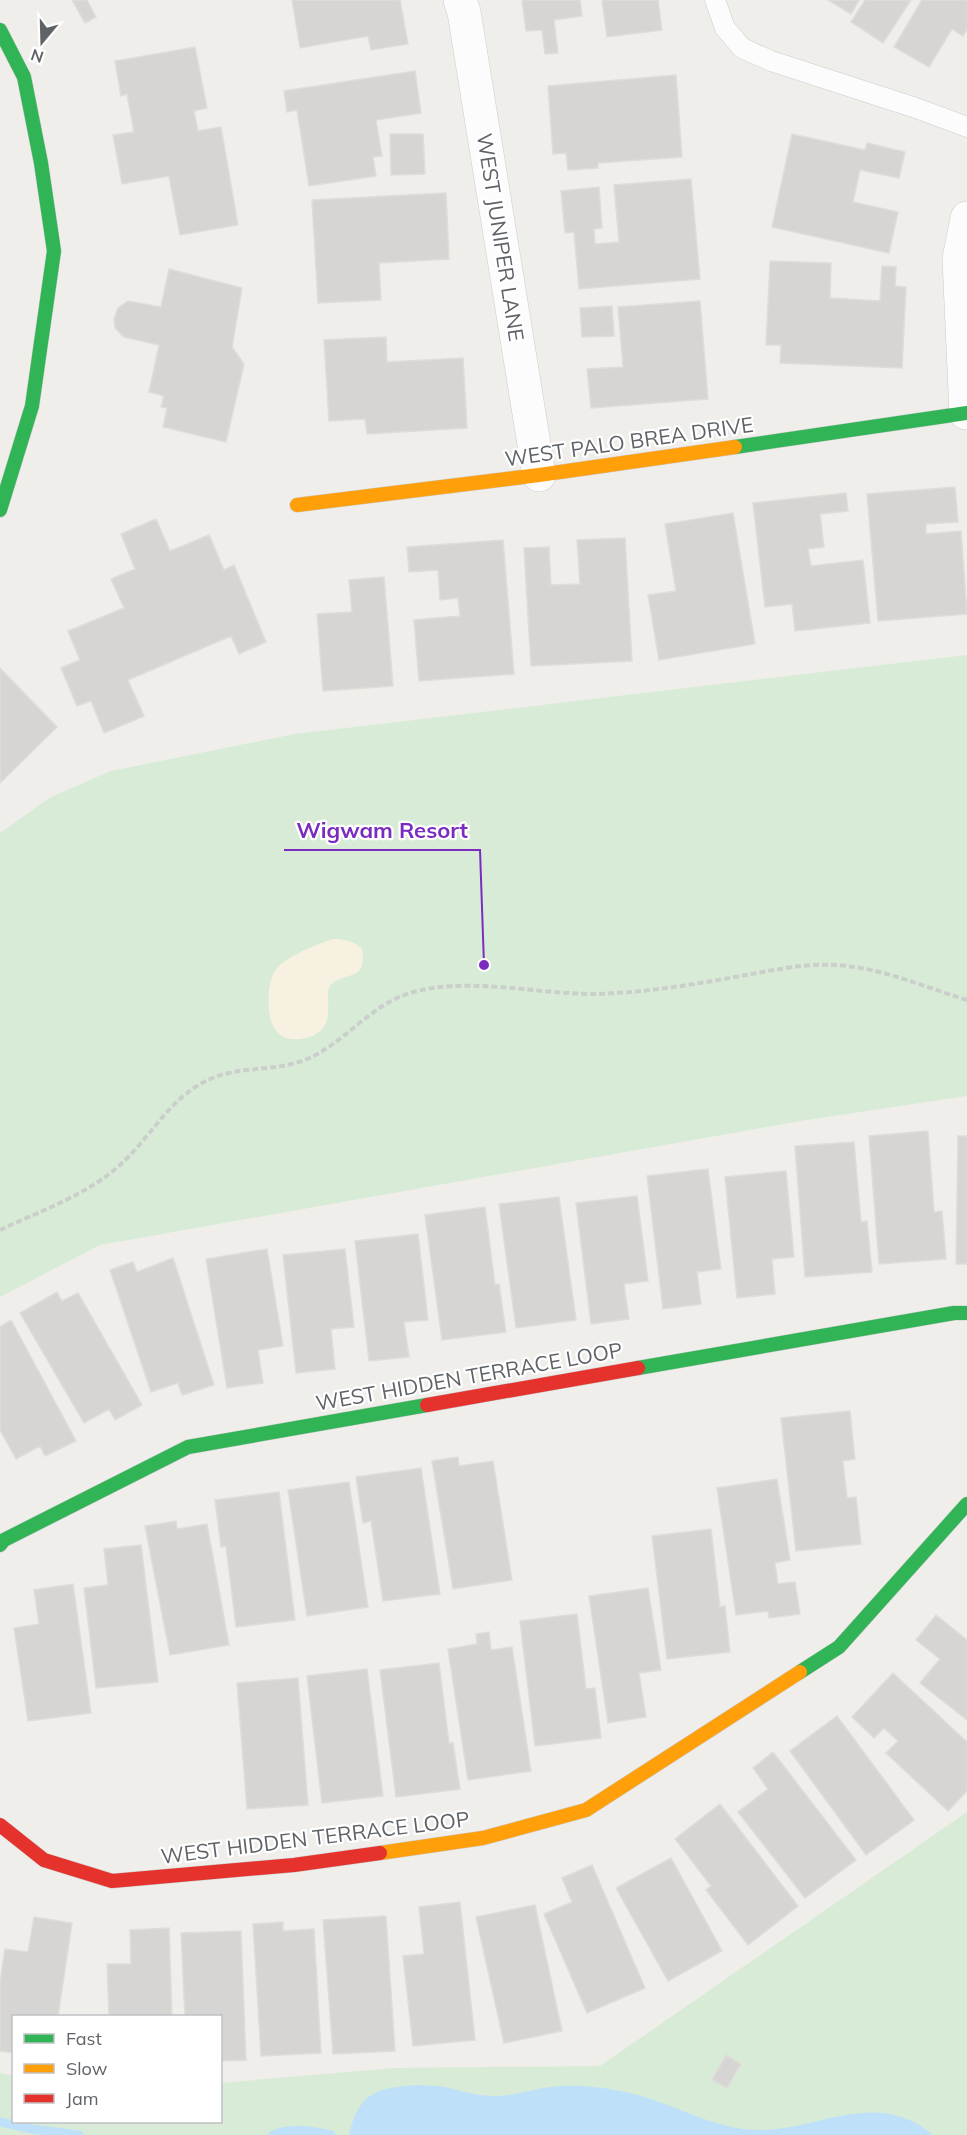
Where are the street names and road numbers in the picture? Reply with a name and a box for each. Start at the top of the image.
street label: WEST JUNIPER LANE [472,131,530,343]
street label: WEST PALO BREA DRIVE [503,411,755,471]
street label: WEST HIDDEN TERRACE LOOP [314,1336,624,1416]
street label: WEST HIDDEN TERRACE LOOP [159,1805,471,1869]

